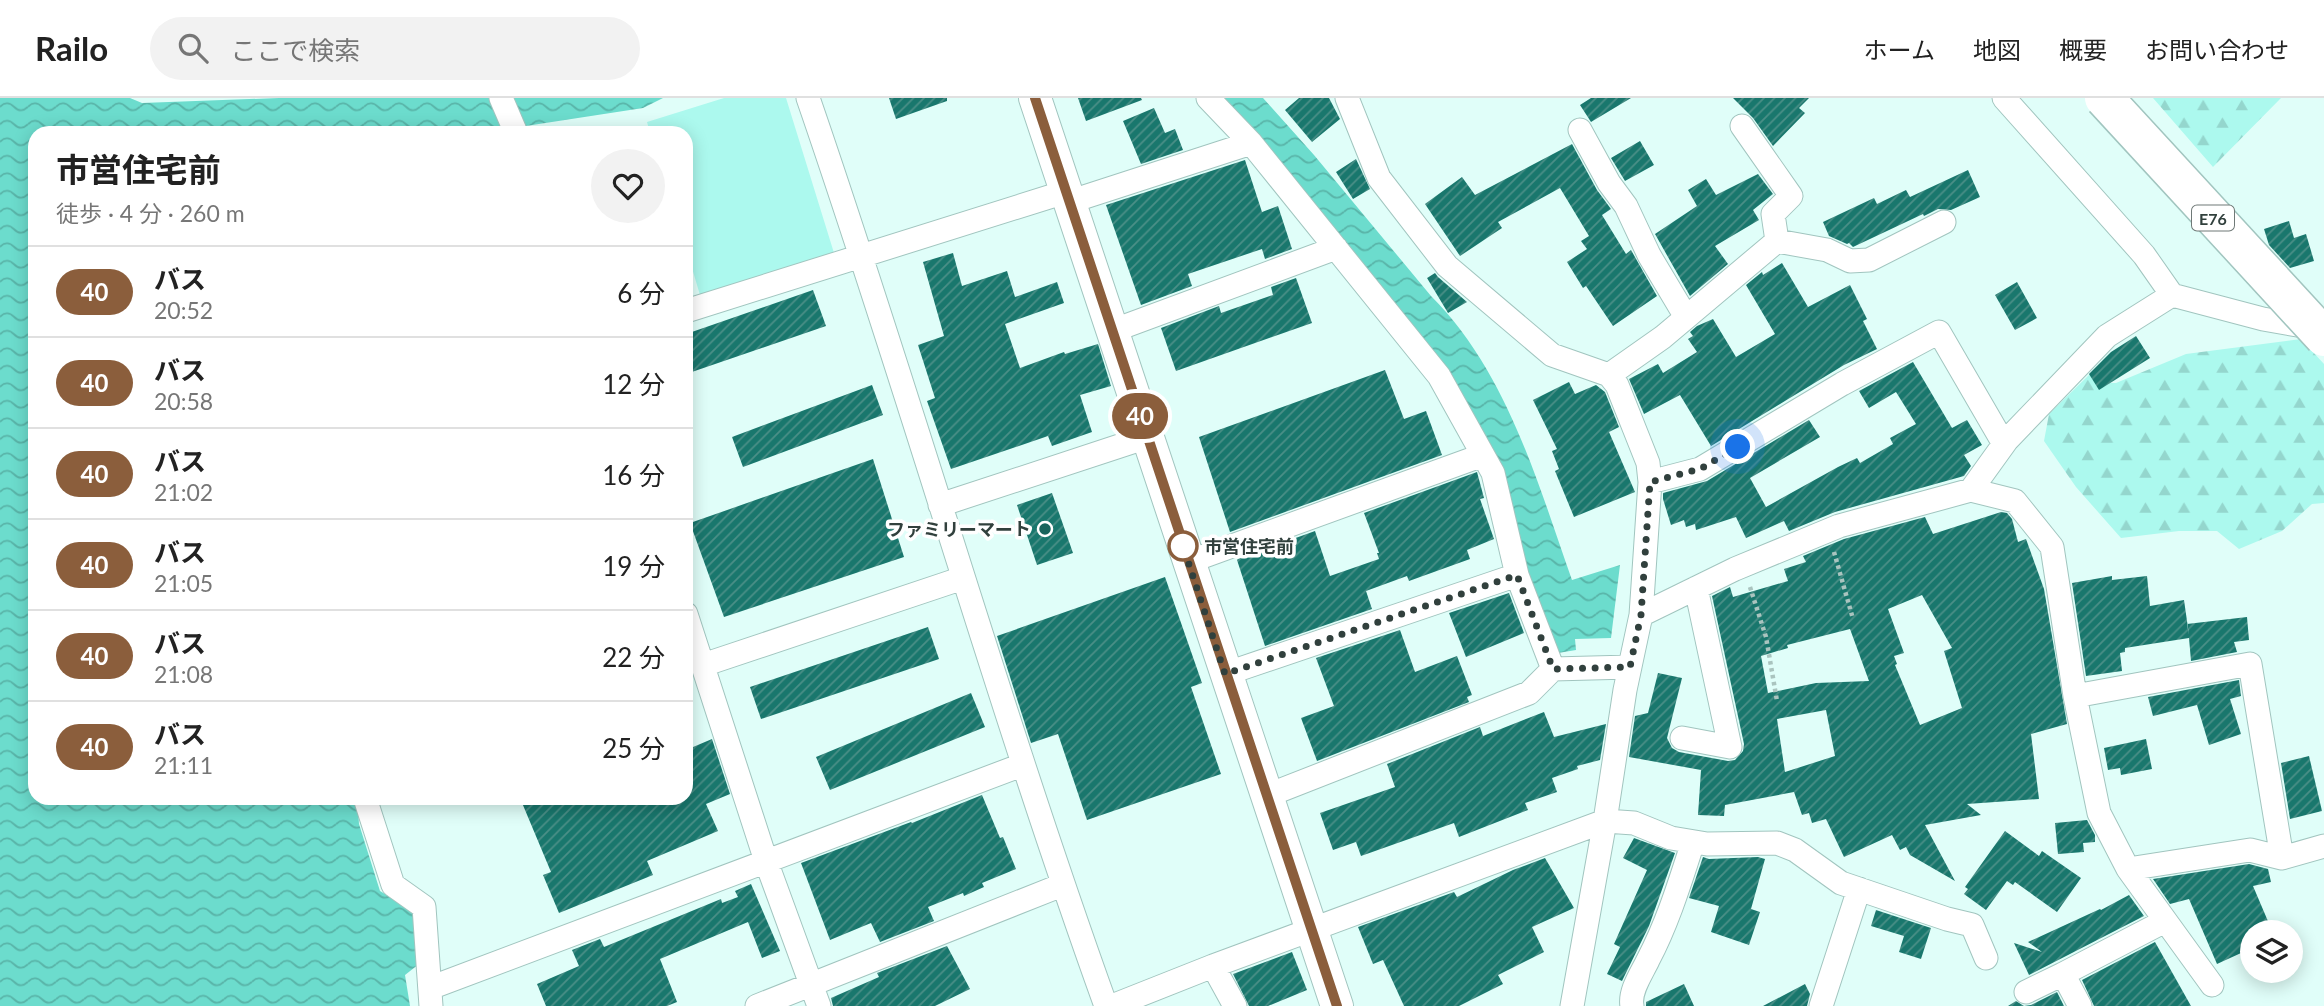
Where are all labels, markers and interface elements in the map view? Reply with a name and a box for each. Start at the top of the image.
search box [150,17,640,80]
text: Railo [35,28,108,68]
icon: search [174,29,212,67]
text: ここで検索 [230,34,360,66]
text: ホーム [1864,35,1935,64]
text: 地図 [1973,35,2021,64]
text: 概要 [2059,35,2107,64]
text: お問い合わせ [2145,35,2289,64]
text: 市営住宅前 [56,149,221,189]
button: heart [591,149,665,223]
text: 徒歩 · 4 分 · 260 m [56,199,245,227]
road number: E76 [2192,206,2234,230]
text: バス [154,263,206,295]
text: 40 [81,277,108,306]
text: 6 分 [617,277,665,309]
text: 20:52 [154,296,213,324]
text: バス [154,354,206,386]
text: 40 [81,368,108,397]
text: 12 分 [602,368,665,400]
text: 20:58 [154,387,213,415]
line badge: 40 [1108,393,1172,439]
text: 40 [1126,401,1154,430]
your location [1720,429,1755,464]
text: バス [154,445,206,477]
text: 40 [81,459,108,488]
text: 16 分 [602,459,665,491]
text: 21:02 [154,478,213,506]
place label: ファミリーマート [887,518,1031,540]
marker: ファミリーマート [1037,521,1053,537]
marker: 市営住宅前 [1168,531,1198,561]
place label: 市営住宅前 [1204,535,1294,557]
text: バス [154,536,206,568]
text: 40 [81,550,108,579]
text: 19 分 [602,550,665,582]
text: 21:05 [154,569,213,597]
text: バス [154,627,206,659]
text: 40 [81,641,108,670]
text: 22 分 [602,641,665,673]
text: 21:08 [154,660,213,688]
text: バス [154,718,206,750]
text: 40 [81,732,108,761]
text: 25 分 [602,732,665,764]
text: 21:11 [154,751,213,779]
map controls [2240,920,2303,983]
button: layers [2240,920,2303,983]

